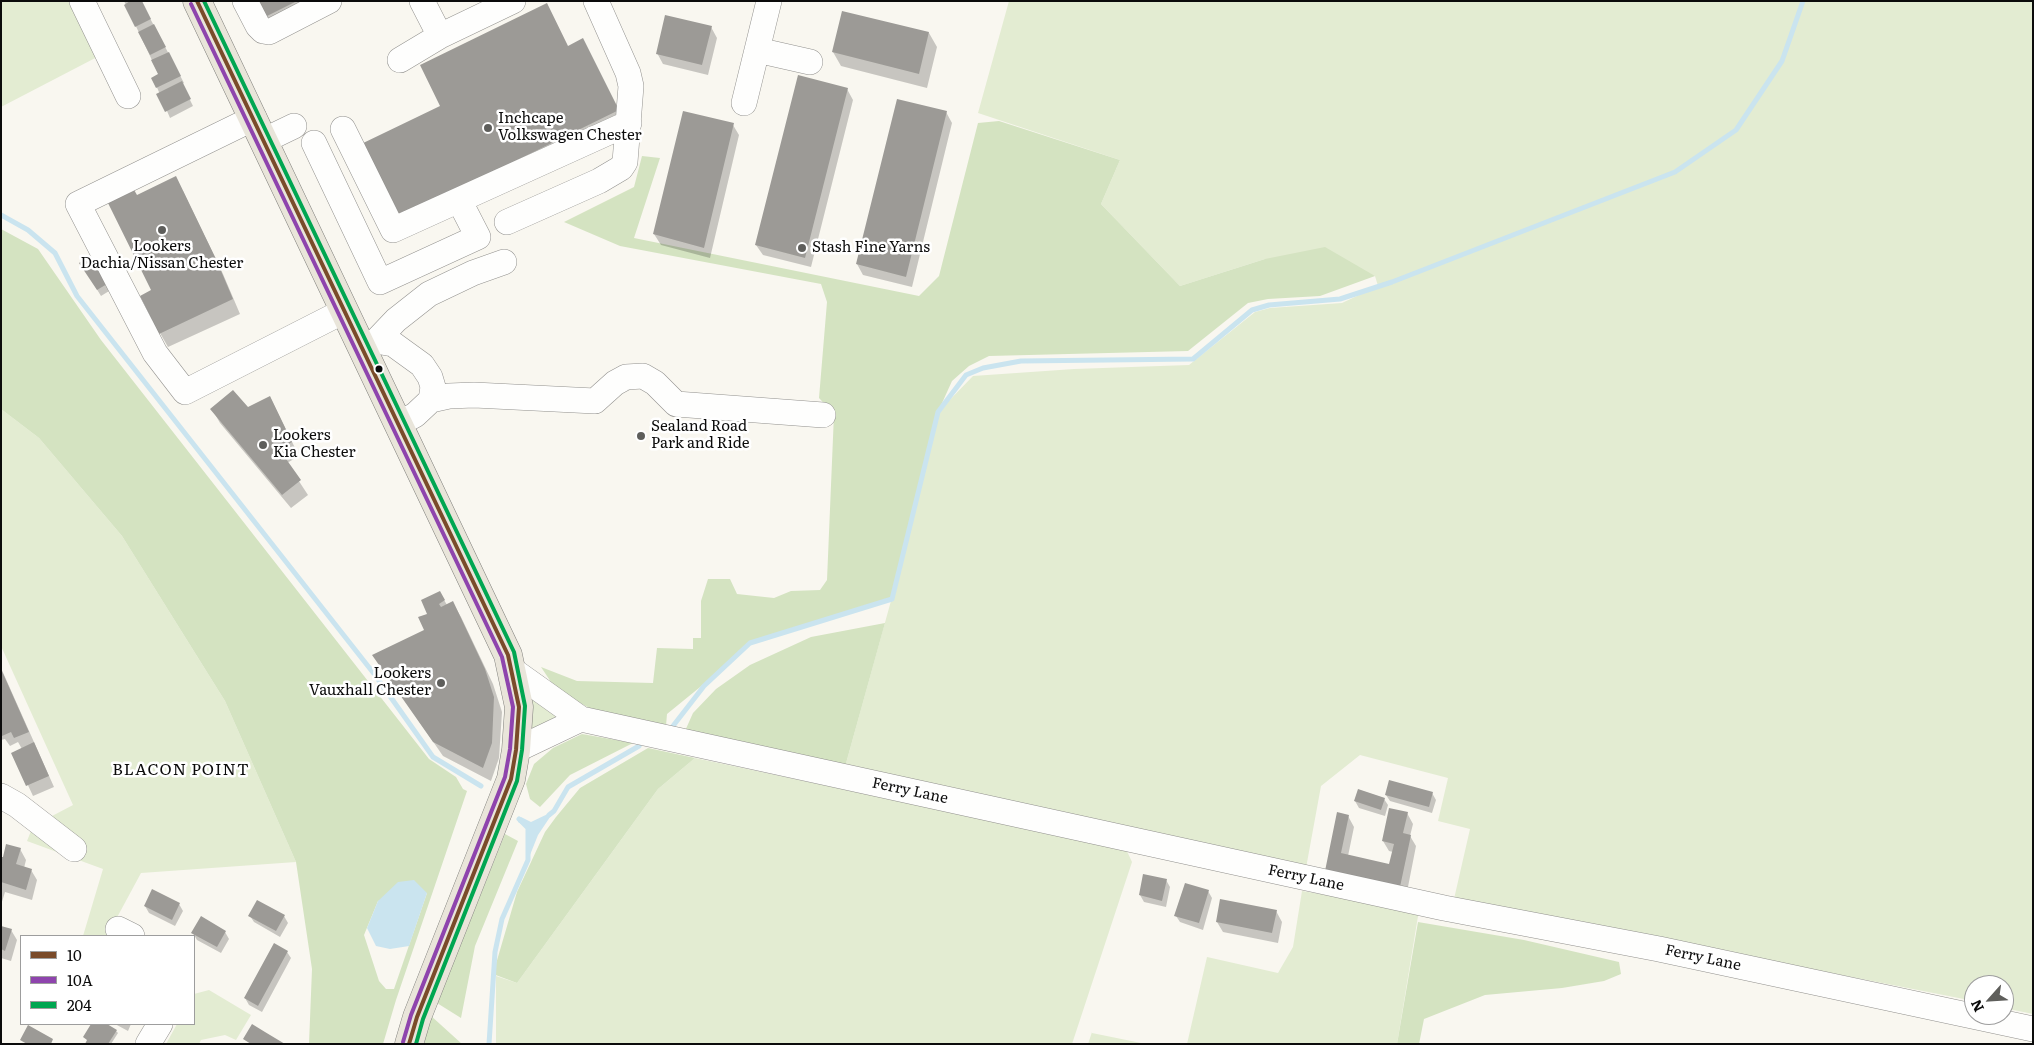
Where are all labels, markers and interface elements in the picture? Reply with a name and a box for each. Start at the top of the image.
place label: Inchcape Volkswagen Chester [498,110,642,145]
marker: Inchcape Volkswagen Chester [482,122,494,134]
marker: Lookers Dachia/Nissan Chester [156,224,168,236]
place label: Lookers Dachia/Nissan Chester [81,238,243,273]
place label: Stash Fine Yarns [812,239,930,257]
marker: Stash Fine Yarns [796,242,808,254]
unlabelled marker [374,364,384,374]
place label: Sealand Road Park and Ride [651,418,750,453]
place label: Lookers Kia Chester [273,427,355,462]
marker: Sealand Road Park and Ride [635,430,647,442]
marker: Lookers Kia Chester [257,439,269,451]
place label: Lookers Vauxhall Chester [309,665,431,700]
marker: Lookers Vauxhall Chester [435,677,447,689]
district label: BLACON POINT [111,760,251,780]
street label: Ferry Lane [870,774,950,808]
street label: Ferry Lane [1266,861,1346,895]
legend [20,935,195,1025]
street label: Ferry Lane [1663,941,1743,975]
text: 10 [67,943,82,966]
text: 10A [67,968,93,991]
north arrow [1964,975,2014,1025]
text: 204 [67,993,92,1016]
text: N [1965,996,1988,1016]

